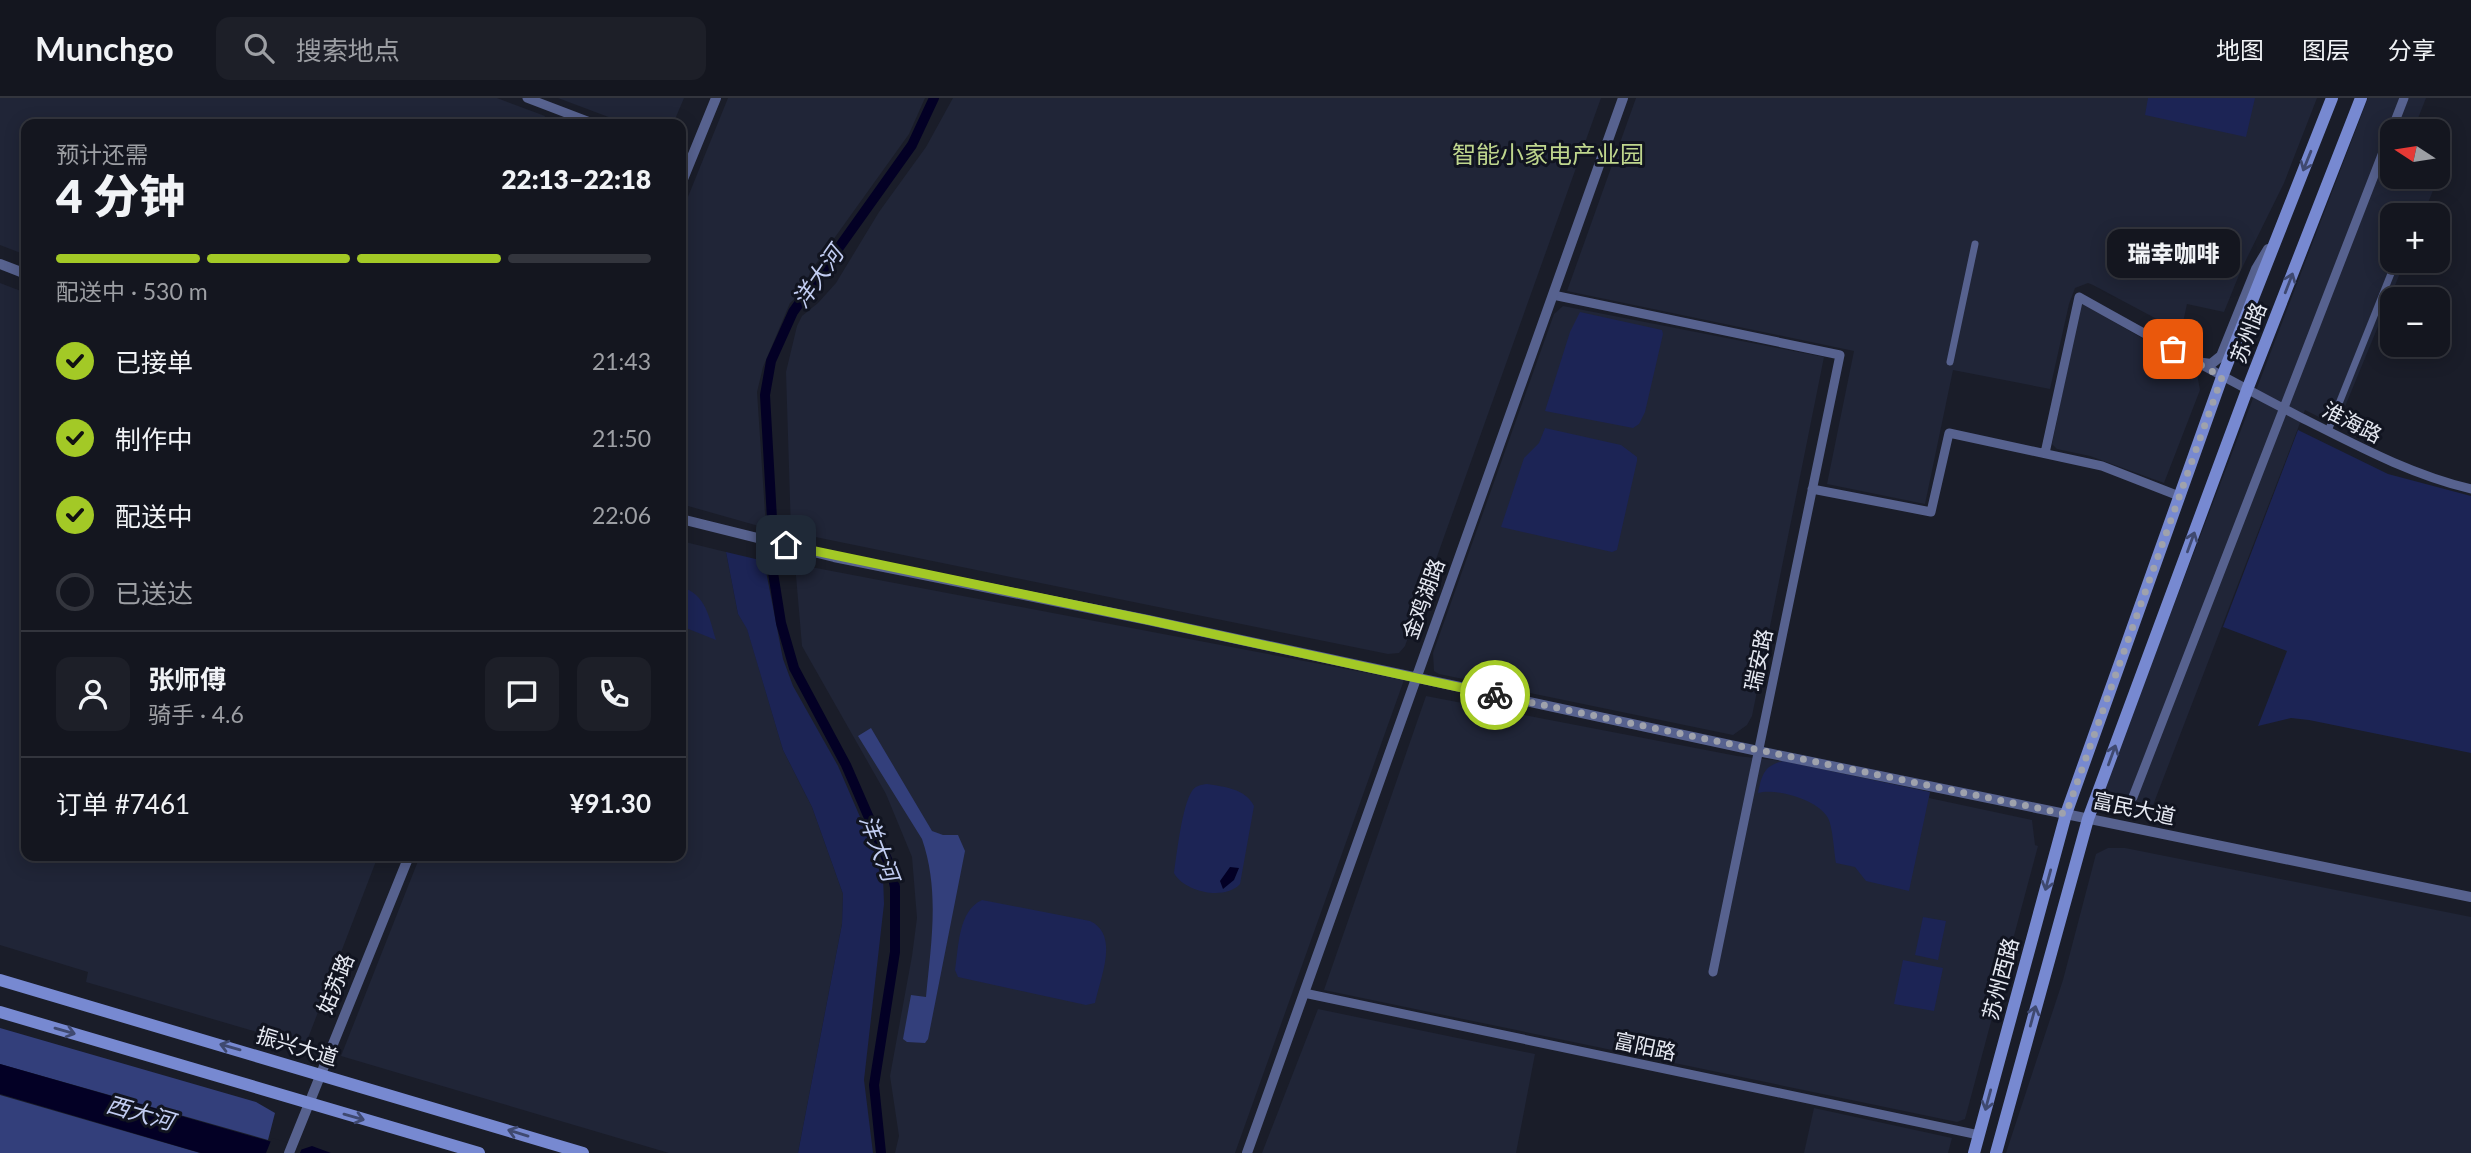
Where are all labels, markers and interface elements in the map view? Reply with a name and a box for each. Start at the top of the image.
search box [216,17,706,80]
text: Munchgo [35,28,174,68]
icon: search [240,29,278,67]
text: 搜索地点 [296,34,400,66]
text: 地图 [2216,35,2264,64]
text: 图层 [2302,35,2350,64]
text: 分享 [2388,35,2436,64]
north arrow [2380,119,2450,189]
map controls [2380,119,2450,357]
district label: 智能小家电产业园 [1452,139,1644,168]
text: 预计还需 [56,140,148,168]
one-way arrow [2299,150,2312,172]
text: 22:13–22:18 [501,163,651,195]
text: 4 分钟 [56,168,185,223]
button: + [2380,203,2450,273]
callout: 瑞幸咖啡 [2106,230,2240,279]
water label: 洋大河 [786,237,851,313]
text: 瑞幸咖啡 [2128,239,2220,267]
one-way arrow [2283,273,2296,295]
text: 配送中 · 530 m [56,277,208,305]
button: − [2380,287,2450,357]
street label: 苏州路 [2225,299,2271,366]
pin [2143,319,2203,379]
icon: bag [2154,330,2192,368]
icon: check [56,342,94,380]
text: 已接单 [115,346,193,378]
text: 21:43 [592,347,651,375]
street label: 淮海路 [2319,396,2386,447]
icon: check [56,419,94,457]
text: 制作中 [115,423,193,455]
text: 21:50 [592,424,651,452]
icon: check [56,496,94,534]
text: 配送中 [115,500,193,532]
text: 22:06 [592,501,651,529]
pin [756,515,816,575]
icon: home [767,526,805,564]
one-way arrow [2186,531,2198,553]
street label: 金鸡湖路 [1396,555,1449,642]
text: 已送达 [115,577,193,609]
street label: 瑞安路 [1739,626,1776,693]
button: person [56,657,130,731]
button: chat [485,657,559,731]
button: phone [577,657,651,731]
courier [1460,660,1530,730]
text: 张师傅 [148,663,226,695]
icon: bike [1476,676,1514,714]
text: 骑手 · 4.6 [148,700,244,728]
one-way arrow [2106,744,2119,766]
text: ¥91.30 [569,787,651,819]
street label: 富民大道 [2091,787,2178,828]
text: 订单 #7461 [56,788,190,820]
water label: 洋大河 [854,810,907,889]
one-way arrow [2041,868,2054,891]
street label: 苏州西路 [1977,935,2022,1022]
street label: 姑苏路 [311,950,358,1017]
one-way arrow [2028,1006,2041,1028]
street label: 振兴大道 [254,1021,341,1070]
one-way arrow [54,1026,76,1039]
street label: 富阳路 [1612,1027,1679,1064]
one-way arrow [219,1039,241,1052]
water label: 西大河 [103,1089,181,1136]
one-way arrow [1981,1089,1994,1111]
one-way arrow [343,1111,365,1124]
one-way arrow [507,1126,529,1139]

